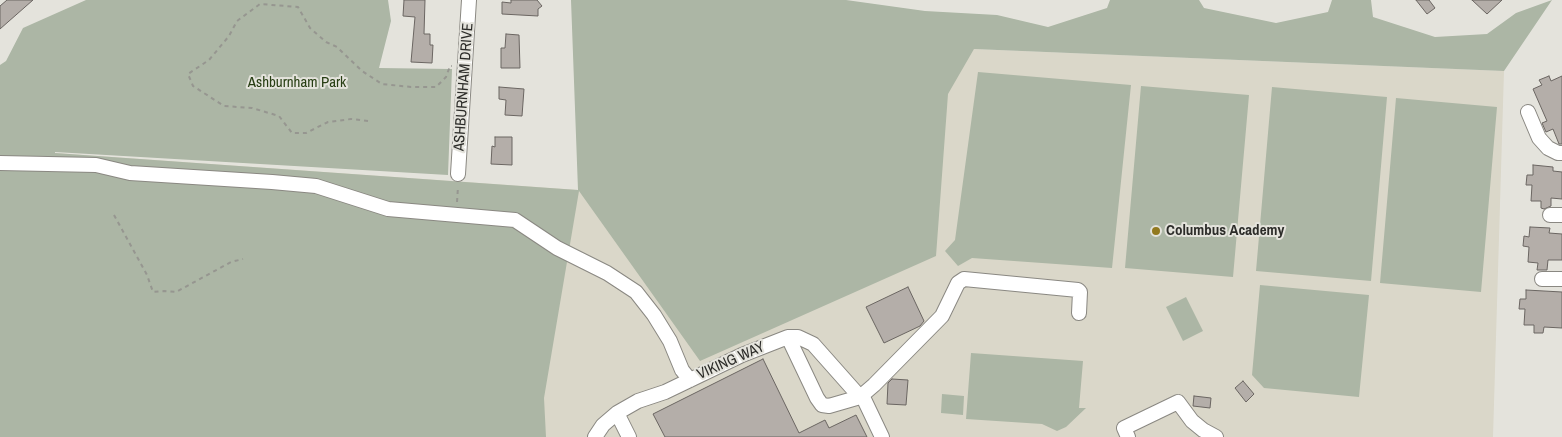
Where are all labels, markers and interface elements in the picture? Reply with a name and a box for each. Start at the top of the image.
street label: ASHBURNHAM DRIVE [451,22,477,152]
park label: Ashburnham Park [248,74,346,92]
place label: Columbus Academy [1166,222,1284,240]
marker: Columbus Academy [1150,225,1162,237]
street label: VIKING WAY [695,338,767,384]

